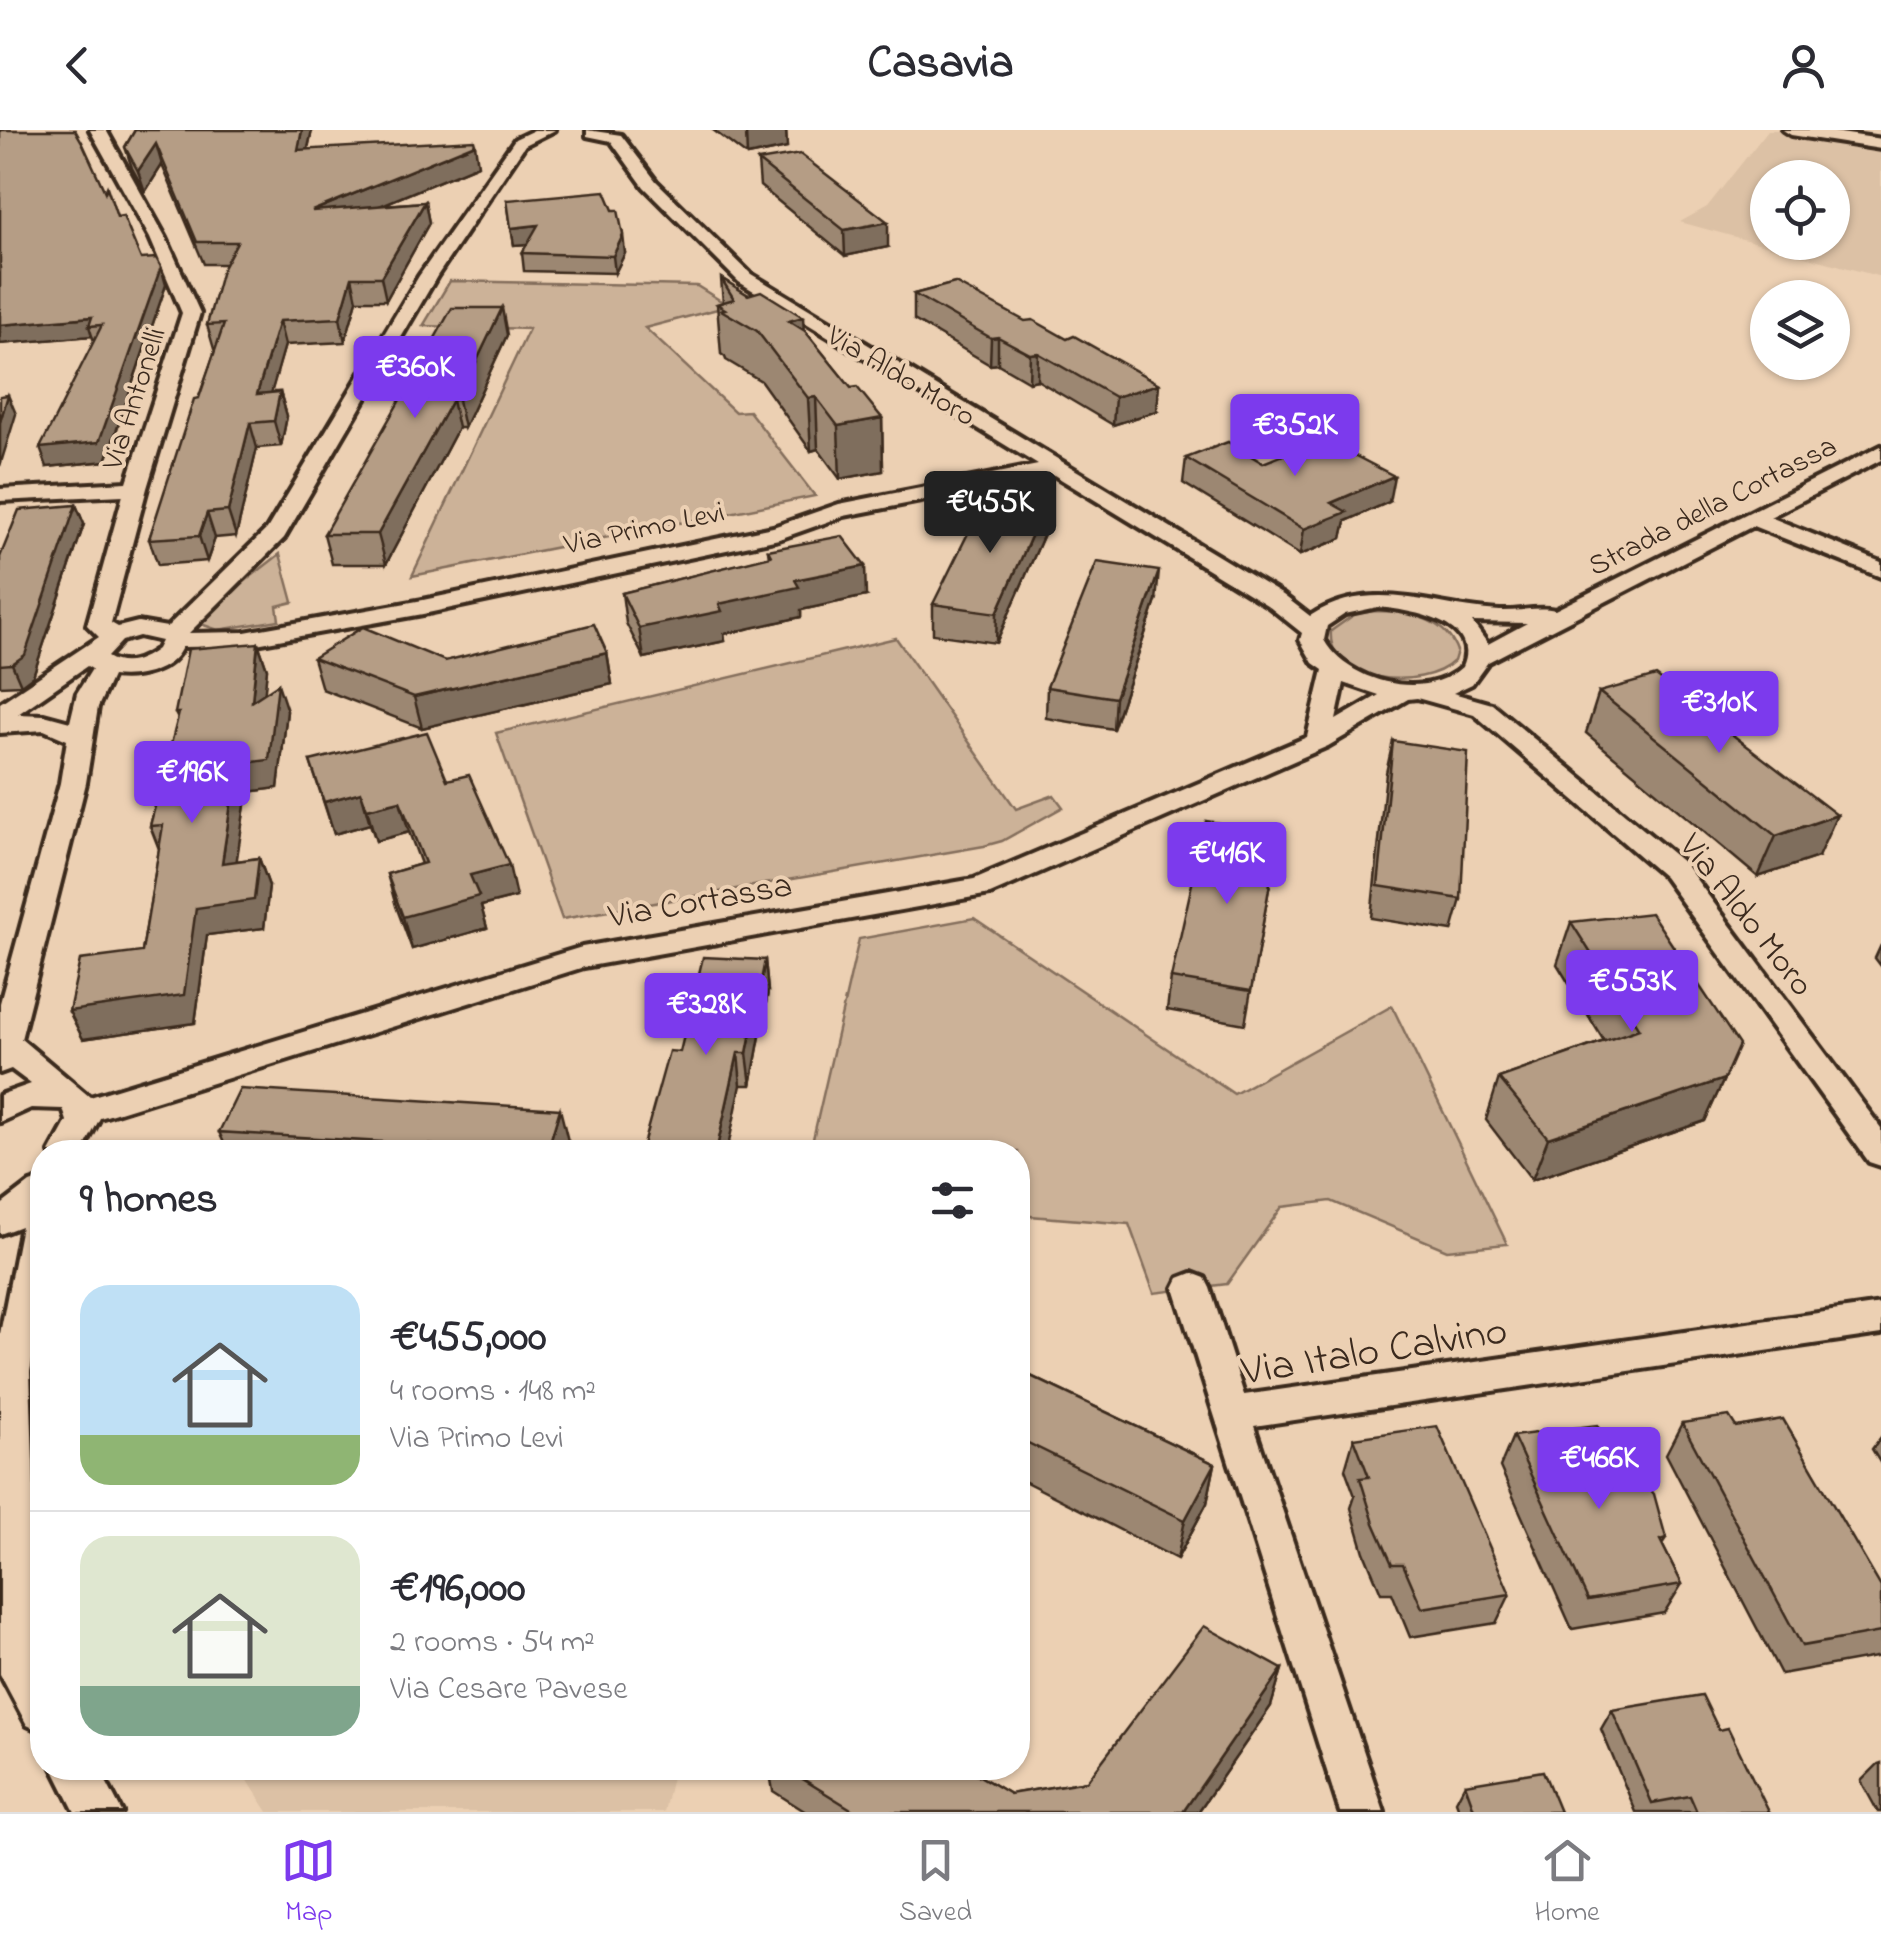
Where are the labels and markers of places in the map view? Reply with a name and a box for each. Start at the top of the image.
pin: €360K [345,336,485,421]
pin: €352K [1225,394,1365,479]
pin: €455K [920,471,1060,556]
pin: €310K [1649,671,1789,756]
pin: €196K [122,741,262,826]
pin: €416K [1157,822,1297,907]
pin: €553K [1562,950,1702,1035]
pin: €328K [636,973,776,1058]
pin: €466K [1529,1427,1669,1512]

